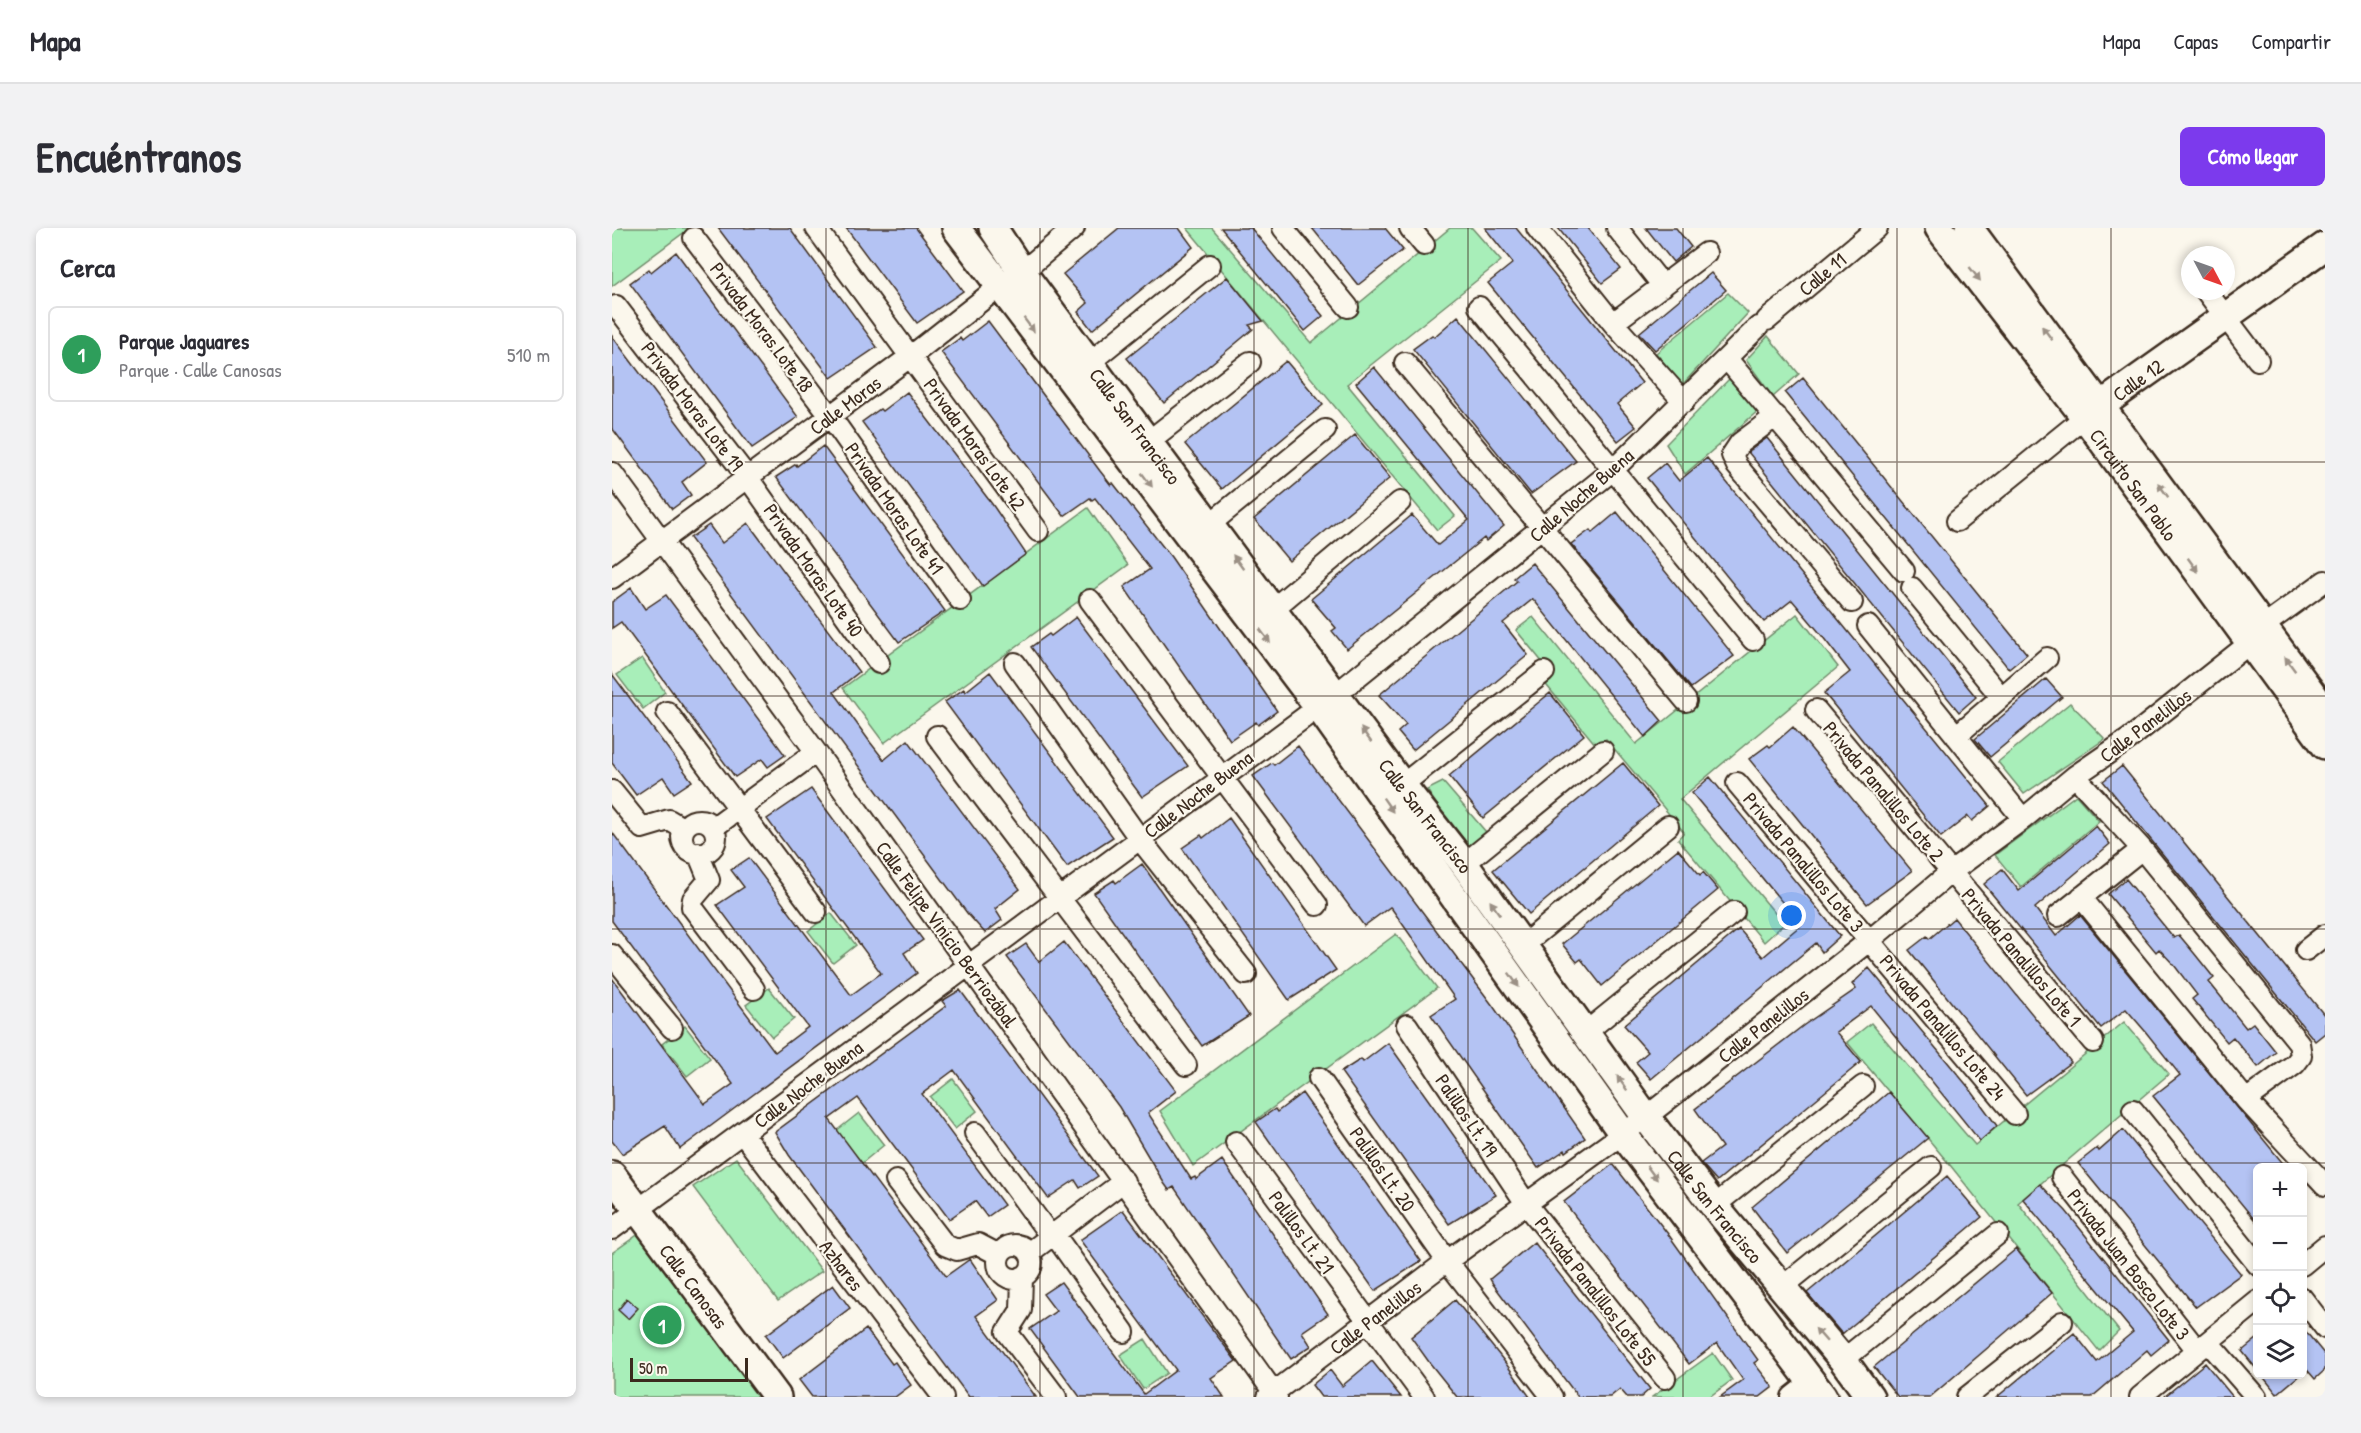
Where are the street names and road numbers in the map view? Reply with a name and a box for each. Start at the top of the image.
street label: Calle 11 [1792,246,1852,302]
street label: Privada Moras Lote 18 [704,256,820,398]
street label: Privada Moras Lote 19 [636,336,750,476]
street label: Calle 12 [2106,352,2169,407]
street label: Calle San Francisco [1084,362,1188,489]
street label: Calle Moras [804,369,887,441]
street label: Privada Moras Lote 42 [918,372,1033,516]
street label: Circuito San Pablo [2084,423,2184,546]
street label: Privada Moras Lote 41 [839,437,951,579]
street label: Calle Noche Buena [1523,442,1639,548]
street label: Privada Moras Lote 40 [758,498,870,642]
street label: Calle Panelillos [2093,681,2197,768]
street label: Privada Panalillos Lote 2 [1817,715,1951,867]
street label: Calle Noche Buena [1138,744,1258,844]
street label: Calle San Francisco [1373,753,1479,878]
street label: Privada Panalillos Lote 3 [1737,786,1871,938]
street label: Calle Felipe Vinicio Berriozábal [870,835,1024,1033]
street label: Privada Panalillos Lote 1 [1956,882,2088,1032]
street label: Privada Panalillos Lote 24 [1874,948,2012,1106]
street label: Calle Panelillos [1712,981,1814,1069]
street label: Calle Noche Buena [748,1034,868,1134]
street label: Palillos Lt. 19 [1430,1068,1504,1162]
street label: Palillos Lt. 20 [1344,1121,1422,1217]
street label: Calle San Francisco [1662,1143,1769,1268]
street label: Privada Juan Bosco Lote 3 [2061,1183,2197,1345]
street label: Palillos Lt. 21 [1263,1185,1341,1279]
street label: Privada Panalillos Lote 55 [1529,1211,1663,1372]
street label: Azhares [814,1234,870,1296]
street label: Calle Canosas [654,1238,735,1334]
street label: Calle Panelillos [1323,1273,1427,1360]

